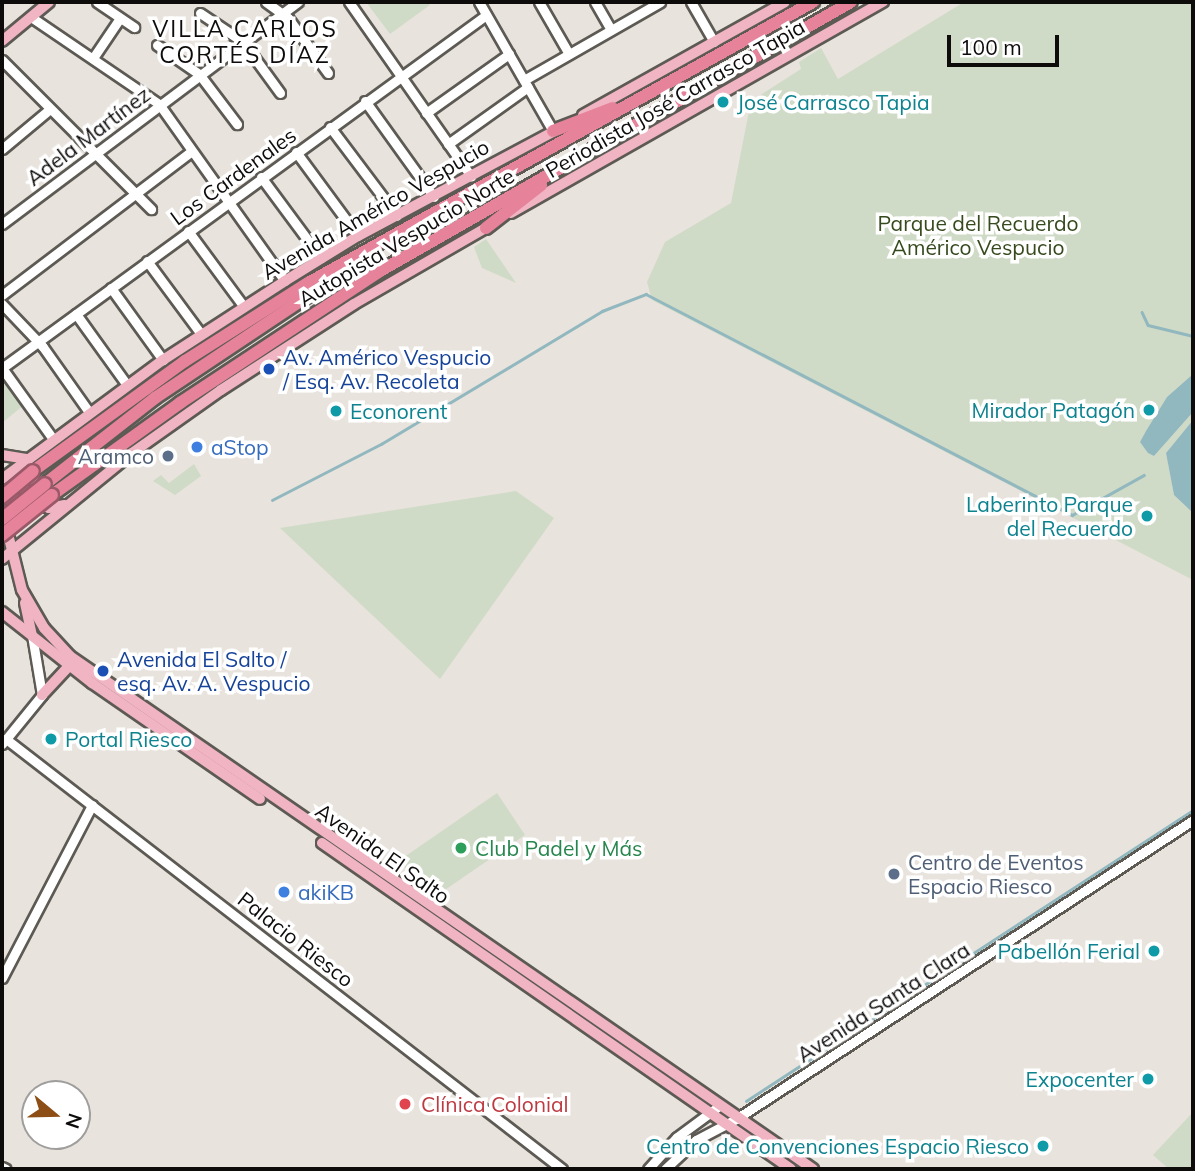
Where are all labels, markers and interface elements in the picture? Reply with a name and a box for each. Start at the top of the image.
street label: Periodista José Carrasco Tapia [541,13,809,183]
district label: VILLA CARLOS CORTÉS DÍAZ [154,15,336,69]
scale bar [950,21,1062,65]
text: 100 m [960,34,1022,60]
street label: Adela Martínez [21,81,155,191]
place label: José Carrasco Tapia [737,89,930,115]
marker: José Carrasco Tapia [715,94,731,110]
street label: Los Cardenales [165,122,301,230]
street label: Avenida Américo Vespucio [257,134,493,284]
street label: Autopista Vespucio Norte [293,162,519,312]
park label: Parque del Recuerdo Américo Vespucio [877,210,1079,260]
place label: Av. Américo Vespucio / Esq. Av. Recoleta [283,344,491,394]
marker: Av. Américo Vespucio / Esq. Av. Recoleta [261,361,277,377]
place label: Mirador Patagón [971,397,1135,423]
place label: Econorent [350,398,447,424]
marker: Mirador Patagón [1141,402,1157,418]
marker: Econorent [328,403,344,419]
place label: aStop [211,434,268,460]
marker: aStop [189,439,205,455]
place label: Aramco [78,443,154,469]
marker: Aramco [160,448,176,464]
place label: Laberinto Parque del Recuerdo [966,491,1133,541]
marker: Laberinto Parque del Recuerdo [1139,508,1155,524]
place label: Avenida El Salto / esq. Av. A. Vespucio [117,646,310,696]
marker: Avenida El Salto / esq. Av. A. Vespucio [95,663,111,679]
place label: Portal Riesco [65,726,192,752]
marker: Portal Riesco [43,731,59,747]
street label: Avenida El Salto [311,797,455,909]
place label: Club Padel y Más [475,835,642,861]
marker: Club Padel y Más [453,840,469,856]
place label: Centro de Eventos Espacio Riesco [908,849,1084,899]
marker: Centro de Eventos Espacio Riesco [886,866,902,882]
place label: akiKB [298,879,354,905]
marker: akiKB [276,884,292,900]
street label: Palacio Riesco [233,886,359,992]
street label: Avenida Santa Clara [792,937,974,1067]
place label: Pabellón Ferial [997,938,1140,964]
marker: Pabellón Ferial [1146,943,1162,959]
place label: Expocenter [1026,1066,1134,1092]
marker: Expocenter [1140,1071,1156,1087]
north arrow [21,1080,91,1150]
place label: Clínica Colonial [421,1091,569,1117]
marker: Clínica Colonial [395,1094,415,1114]
text: N [60,1110,88,1132]
place label: Centro de Convenciones Espacio Riesco [646,1133,1029,1159]
marker: Centro de Convenciones Espacio Riesco [1035,1138,1051,1154]

